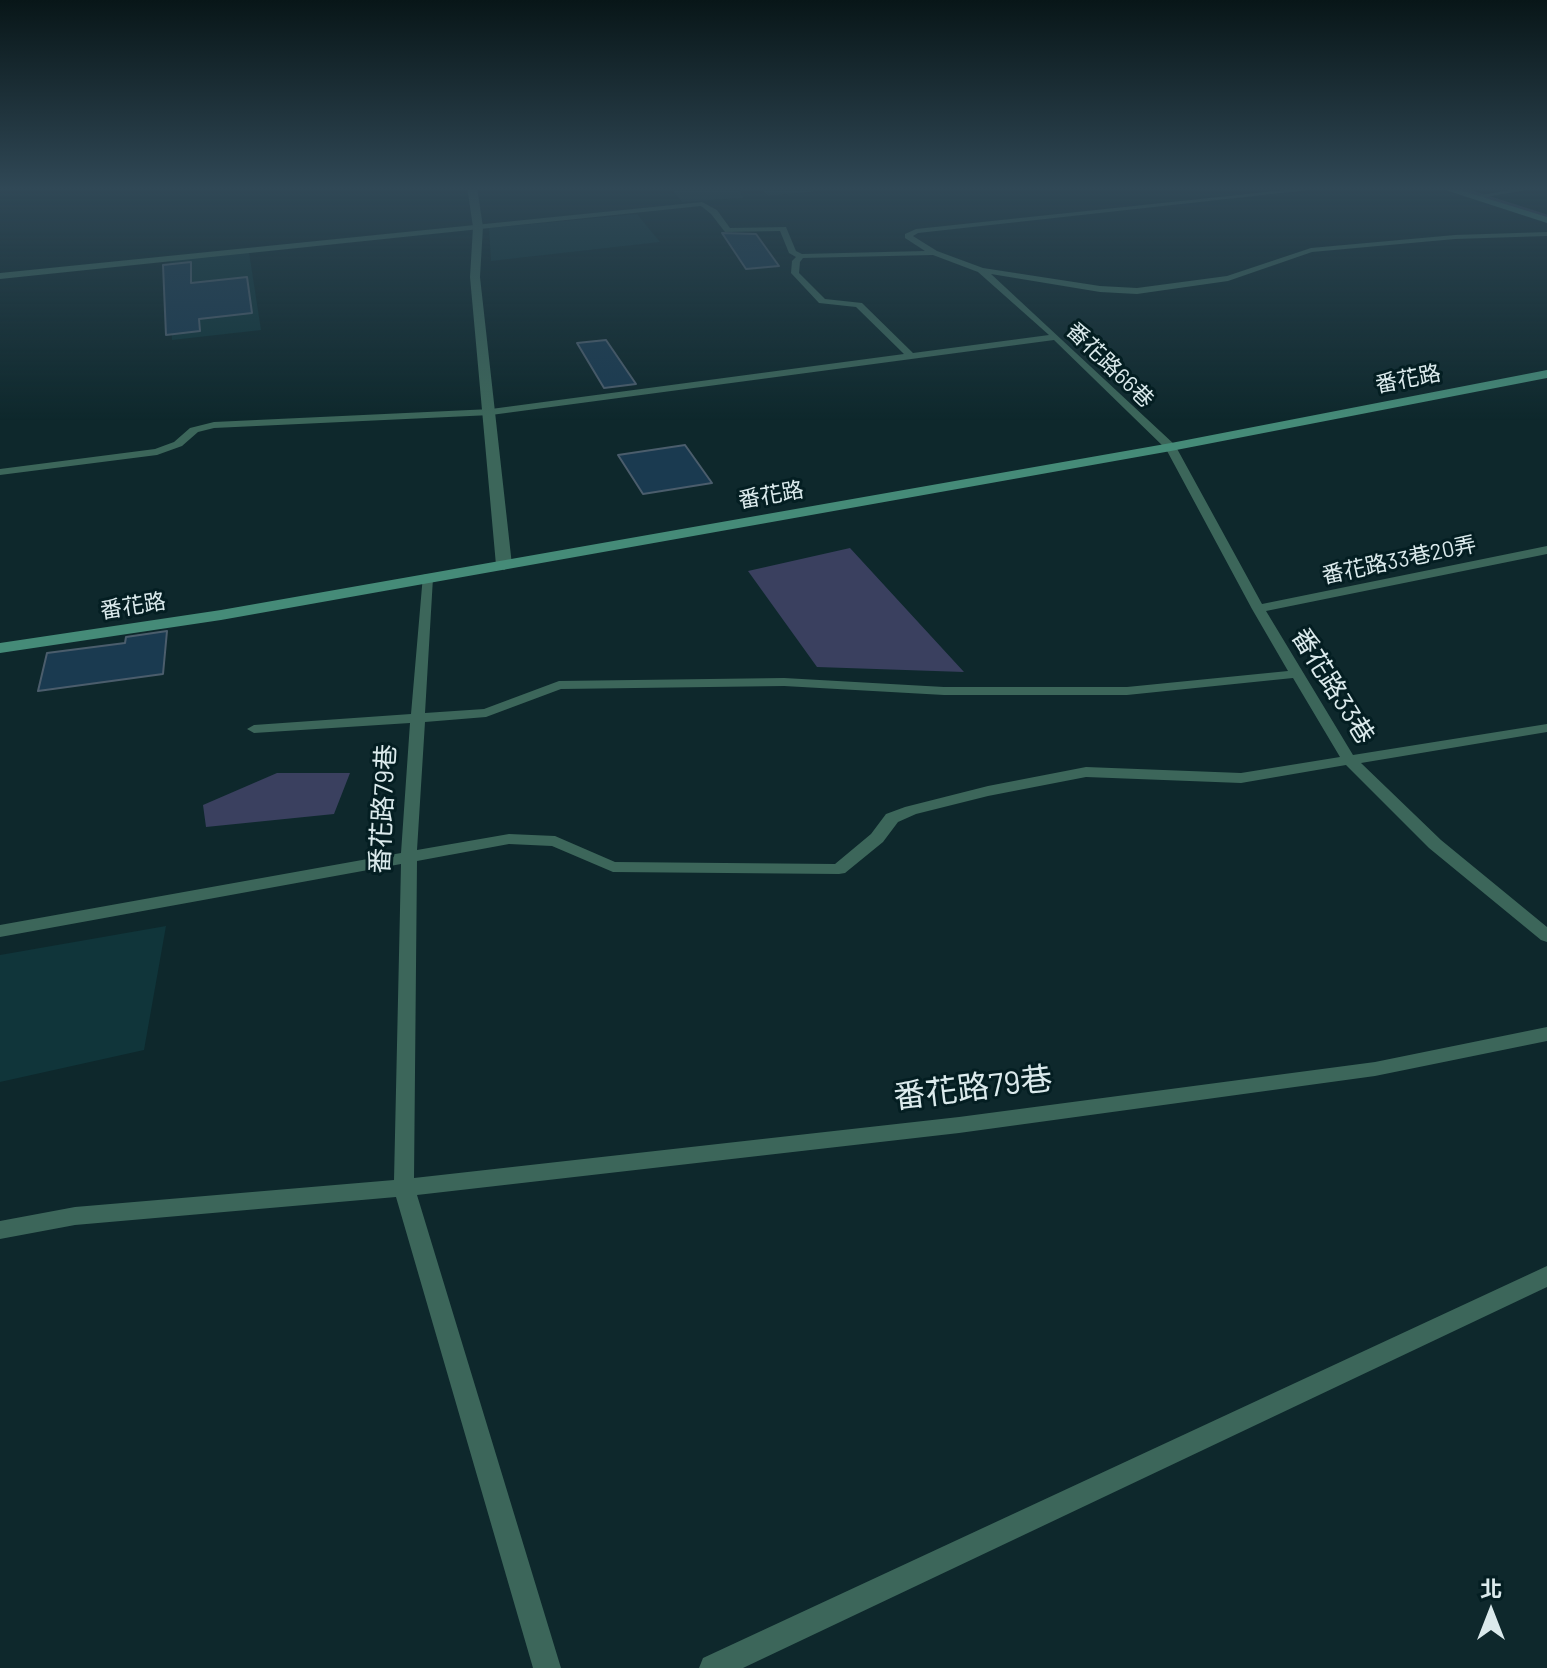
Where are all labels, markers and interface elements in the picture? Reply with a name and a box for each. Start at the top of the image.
street label: 番花路66巷 [1061,317,1159,413]
street label: 番花路 [1373,360,1443,398]
street label: 番花路 [736,476,806,514]
street label: 番花路33巷20弄 [1320,531,1478,589]
street label: 番花路 [98,588,168,624]
street label: 番花路33巷 [1285,622,1381,750]
street label: 番花路79巷 [364,743,402,875]
street label: 番花路79巷 [891,1059,1055,1117]
north arrow [1451,1572,1531,1652]
text: 北 [1480,1575,1502,1601]

